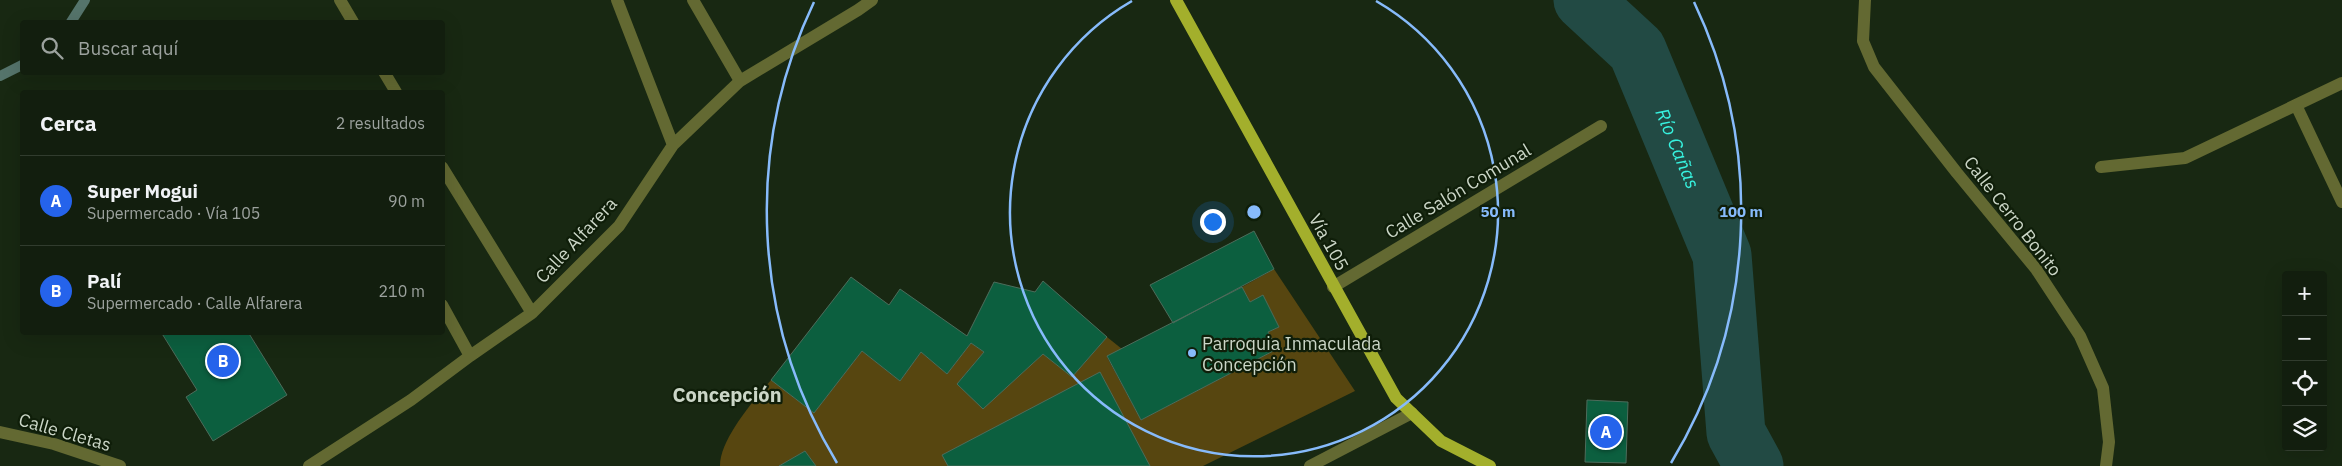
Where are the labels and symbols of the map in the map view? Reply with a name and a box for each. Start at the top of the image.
water label: Río Cañas [1650,104,1705,192]
street label: Calle Salón Comunal [1381,138,1535,244]
street label: Calle Cerro Bonito [1959,151,2067,281]
street label: Calle Alfarera [530,192,622,288]
text: 50 m [1481,202,1515,221]
text: 100 m [1719,202,1763,221]
centre of rings [1245,203,1263,221]
your location [1200,209,1226,235]
street label: Vía 105 [1304,209,1354,275]
place label: Parroquia Inmaculada Concepción [1202,332,1382,376]
pin: B [207,342,239,380]
marker: Parroquia Inmaculada Concepción [1186,347,1198,359]
district label: Concepción [672,381,782,408]
street label: Calle Cletas [16,408,114,456]
pin: A [1590,413,1622,451]

